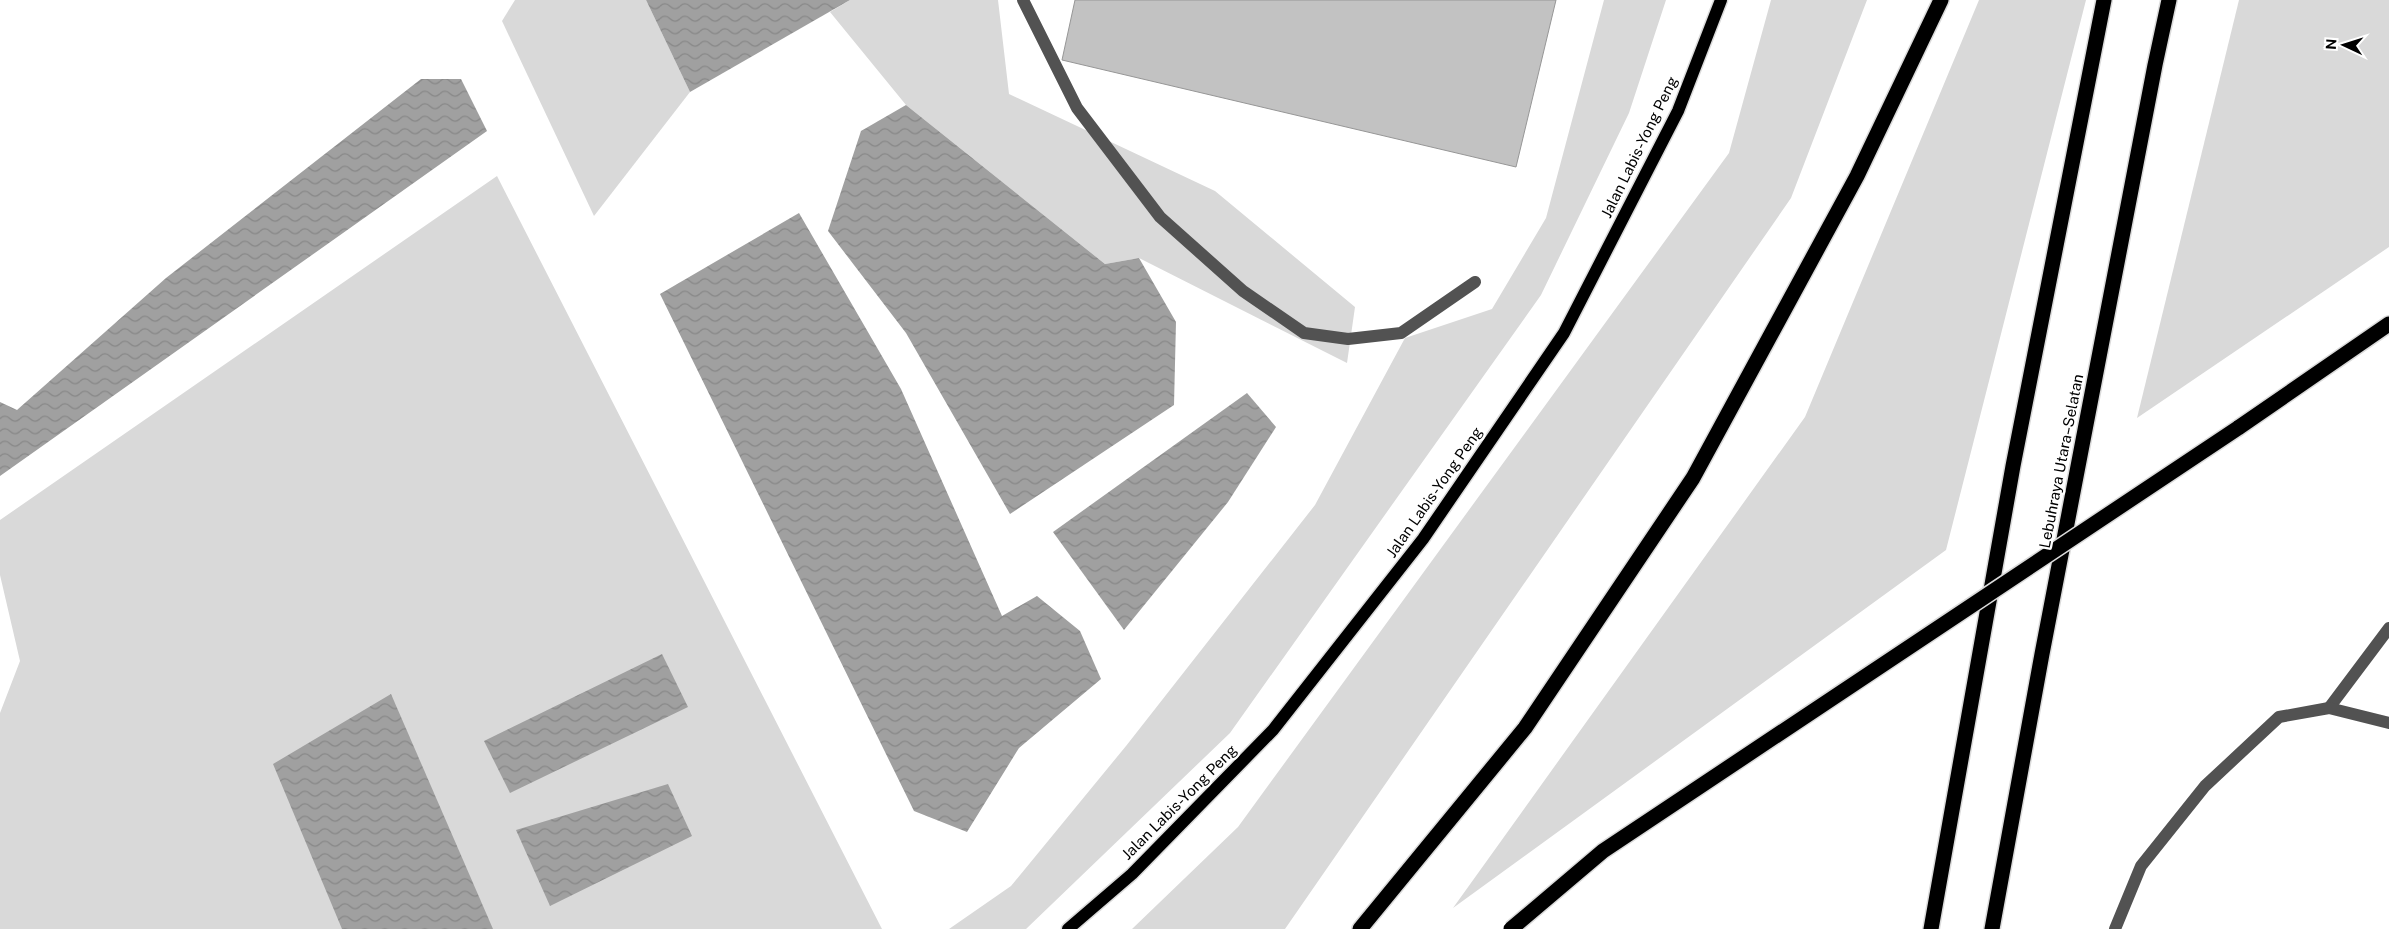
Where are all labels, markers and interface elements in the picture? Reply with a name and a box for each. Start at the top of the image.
north arrow [2319,20,2369,70]
text: N [2323,38,2339,50]
street label: Jalan Labis-Yong Peng [1597,73,1681,221]
street label: Lebuhraya Utara–Selatan [2036,372,2086,550]
street label: Jalan Labis-Yong Peng [1382,423,1486,561]
street label: Jalan Labis-Yong Peng [1118,741,1240,863]

